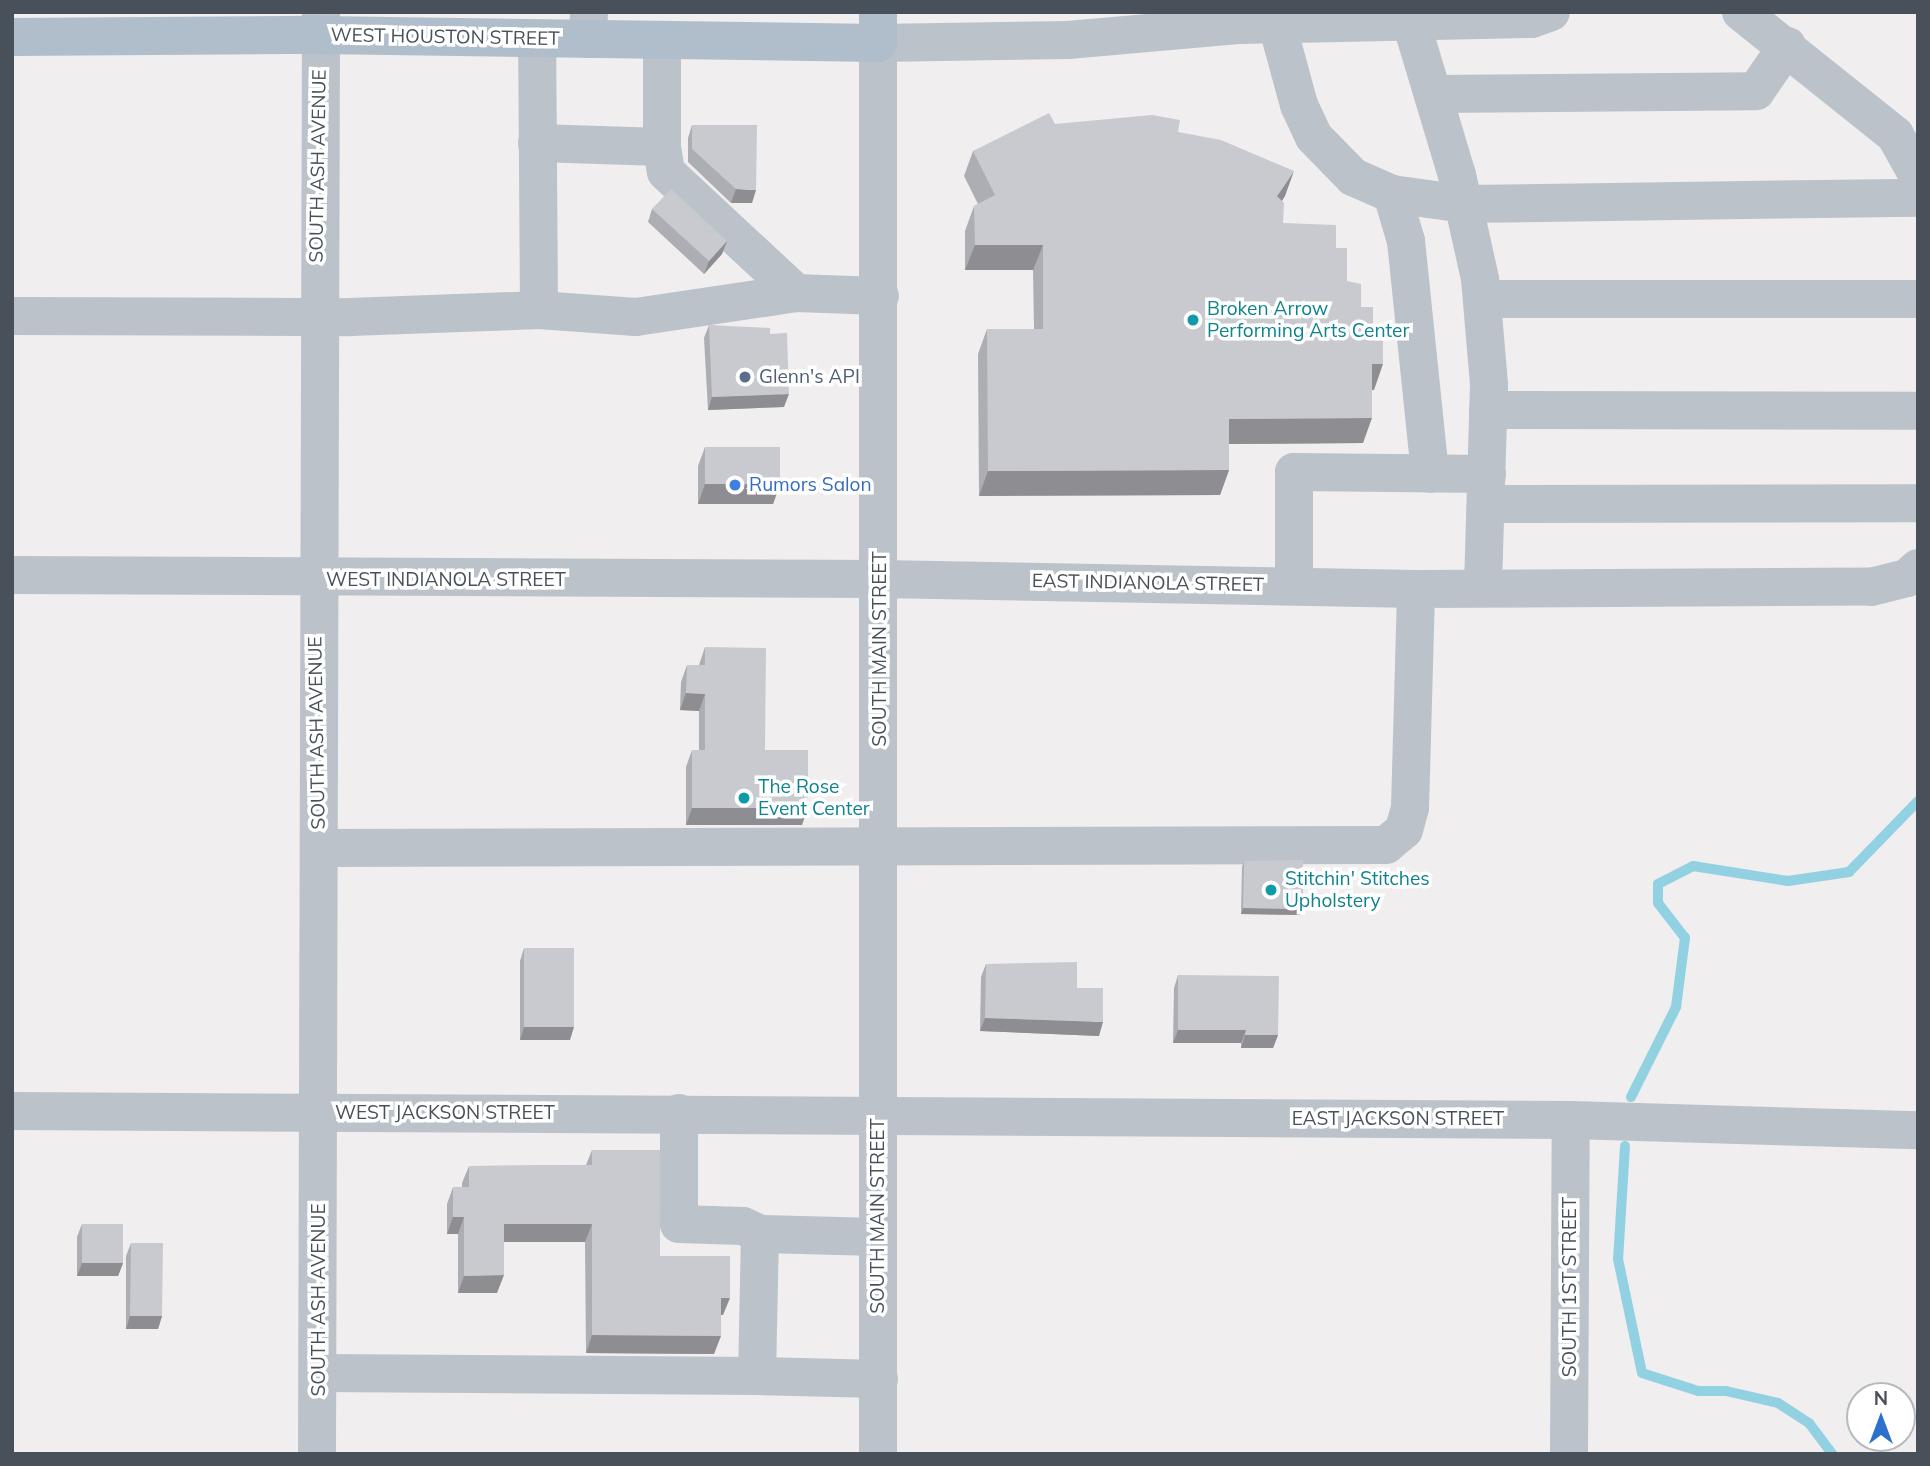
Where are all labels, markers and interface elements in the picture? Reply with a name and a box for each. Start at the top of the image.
street label: WEST HOUSTON STREET [330,24,560,50]
street label: SOUTH ASH AVENUE [305,69,331,263]
place label: Broken Arrow Performing Arts Center [1207,298,1409,342]
marker: Broken Arrow Performing Arts Center [1185,312,1201,328]
place label: Glenn's API [759,366,860,388]
marker: Glenn's API [737,369,753,385]
place label: Rumors Salon [749,474,872,496]
marker: Rumors Salon [727,477,743,493]
street label: SOUTH MAIN STREET [869,551,891,747]
street label: WEST INDIANOLA STREET [326,569,566,591]
street label: EAST INDIANOLA STREET [1032,570,1264,596]
street label: SOUTH ASH AVENUE [304,636,330,830]
place label: The Rose Event Center [758,776,870,820]
marker: The Rose Event Center [736,790,752,806]
place label: Stitchin' Stitches Upholstery [1285,868,1430,912]
marker: Stitchin' Stitches Upholstery [1263,882,1279,898]
street label: WEST JACKSON STREET [335,1102,555,1124]
street label: EAST JACKSON STREET [1292,1108,1504,1130]
street label: SOUTH MAIN STREET [867,1118,889,1314]
street label: SOUTH 1ST STREET [1559,1197,1581,1377]
street label: SOUTH ASH AVENUE [308,1203,330,1397]
north arrow [1846,1382,1916,1452]
text: N [1874,1386,1888,1410]

